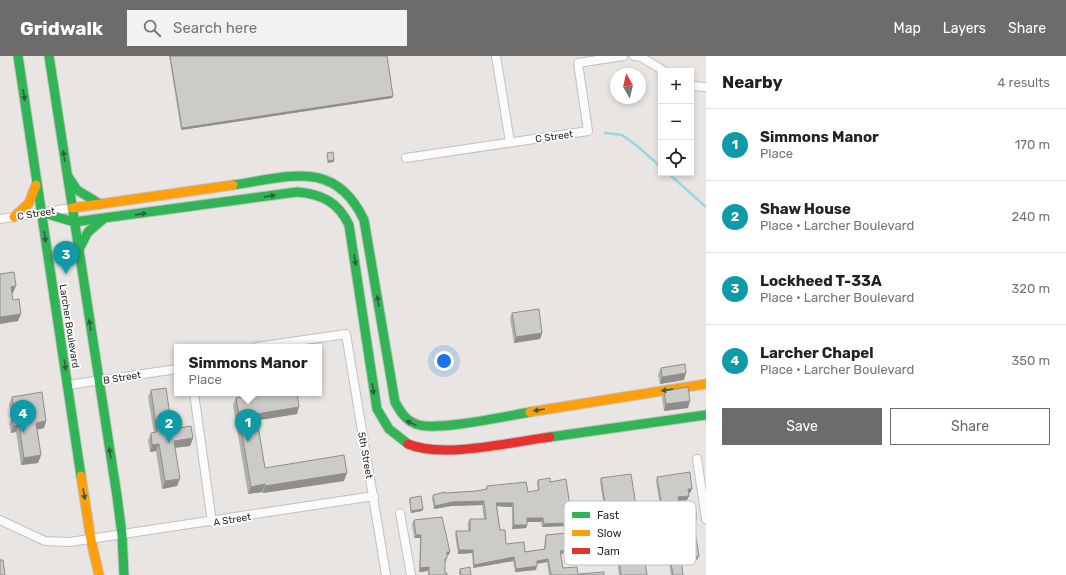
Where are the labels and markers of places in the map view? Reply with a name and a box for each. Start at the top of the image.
pin: 3 [53,241,79,274]
pin: 4 [10,400,36,433]
pin: 1 [235,409,261,442]
pin: 2 [156,410,182,443]

